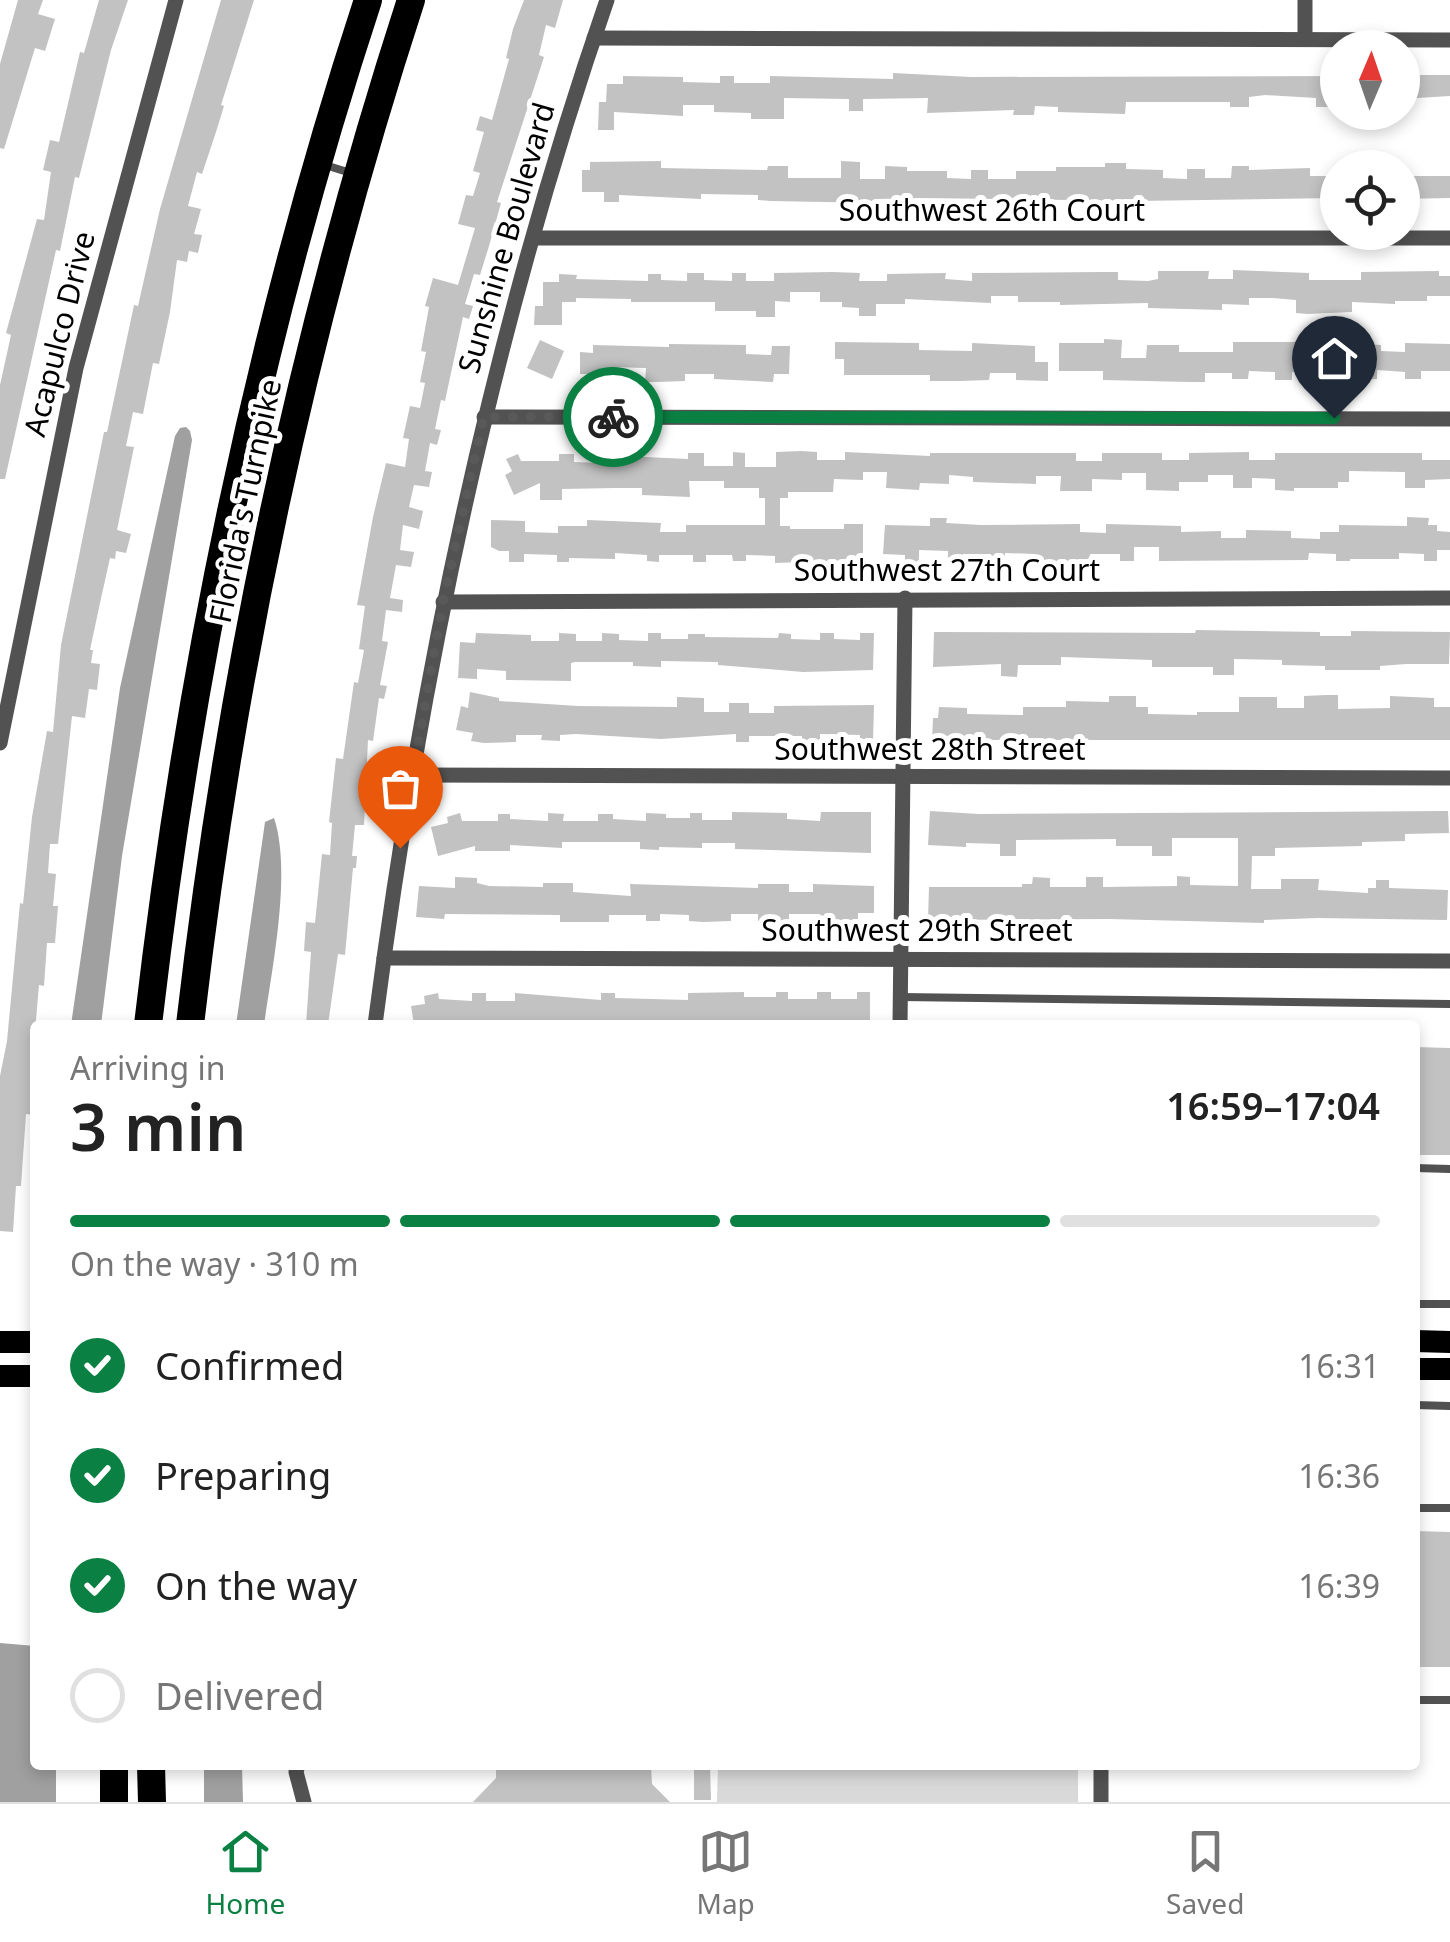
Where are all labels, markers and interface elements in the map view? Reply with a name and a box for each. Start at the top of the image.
north arrow [1320,30,1420,130]
map controls [1320,30,1420,250]
street label: Sunshine Boulevard [447,97,564,378]
button: locate [1320,150,1420,250]
street label: Southwest 26th Court [839,189,1145,230]
street label: Acapulco Drive [13,227,104,440]
pin [1292,316,1377,419]
icon: home [1307,331,1362,386]
courier [563,367,663,467]
street label: Florida's Turnpike [199,375,290,626]
icon: bike [586,390,641,445]
street label: Southwest 27th Court [794,549,1100,590]
street label: Southwest 28th Street [774,728,1086,769]
pin [358,746,443,849]
icon: bag [373,761,428,816]
street label: Southwest 29th Street [761,909,1073,950]
text: Arriving in [70,1046,225,1089]
text: 16:59–17:04 [1166,1079,1380,1131]
text: 3 min [70,1082,246,1170]
text: On the way · 310 m [70,1242,359,1285]
icon: check [70,1338,125,1393]
text: Confirmed [155,1339,344,1391]
text: 16:31 [1298,1344,1380,1387]
icon: check [70,1448,125,1503]
text: Preparing [155,1449,331,1501]
text: 16:36 [1298,1454,1380,1497]
icon: check [70,1558,125,1613]
text: On the way [155,1559,357,1611]
text: 16:39 [1298,1564,1380,1607]
text: Delivered [155,1669,324,1721]
tab: Home [206,1824,285,1922]
tab: Map [697,1824,755,1922]
tab: Saved [1166,1824,1244,1922]

